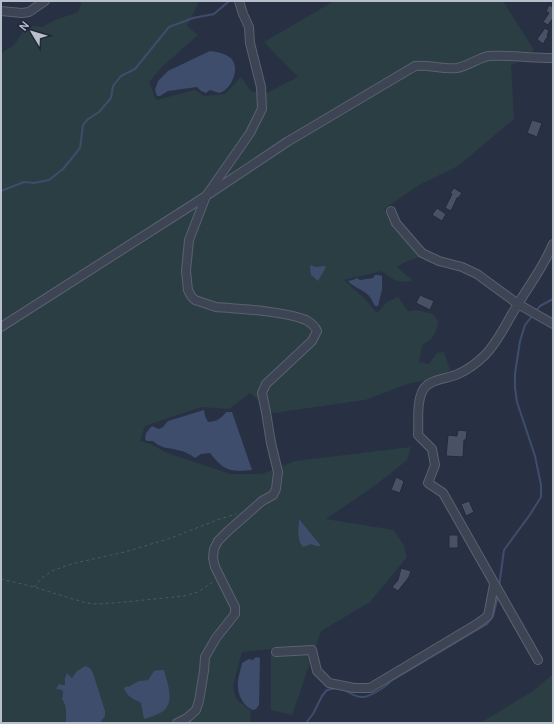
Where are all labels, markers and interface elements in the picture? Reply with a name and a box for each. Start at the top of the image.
north arrow [12,12,52,52]
text: N [15,18,32,33]

